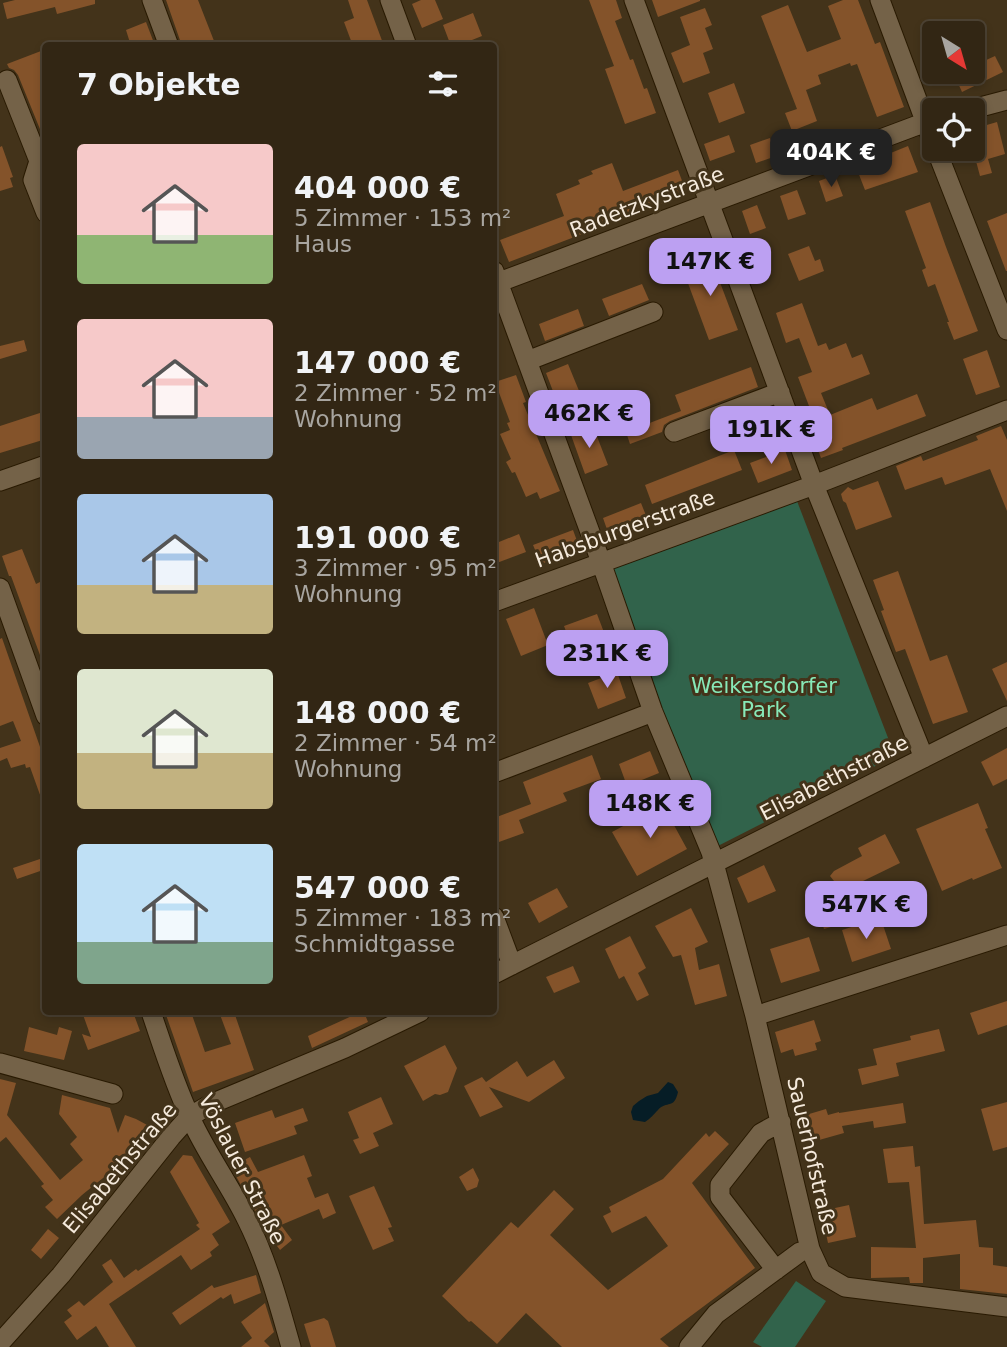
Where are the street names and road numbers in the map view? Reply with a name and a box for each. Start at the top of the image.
street label: Radetzkystraße [567,162,727,242]
street label: Habsburgerstraße [532,485,718,573]
street label: Elisabethstraße [756,730,912,826]
street label: Sauerhofstraße [782,1075,842,1237]
street label: Vöslauer Straße [194,1090,290,1248]
street label: Elisabethstraße [58,1098,182,1238]

